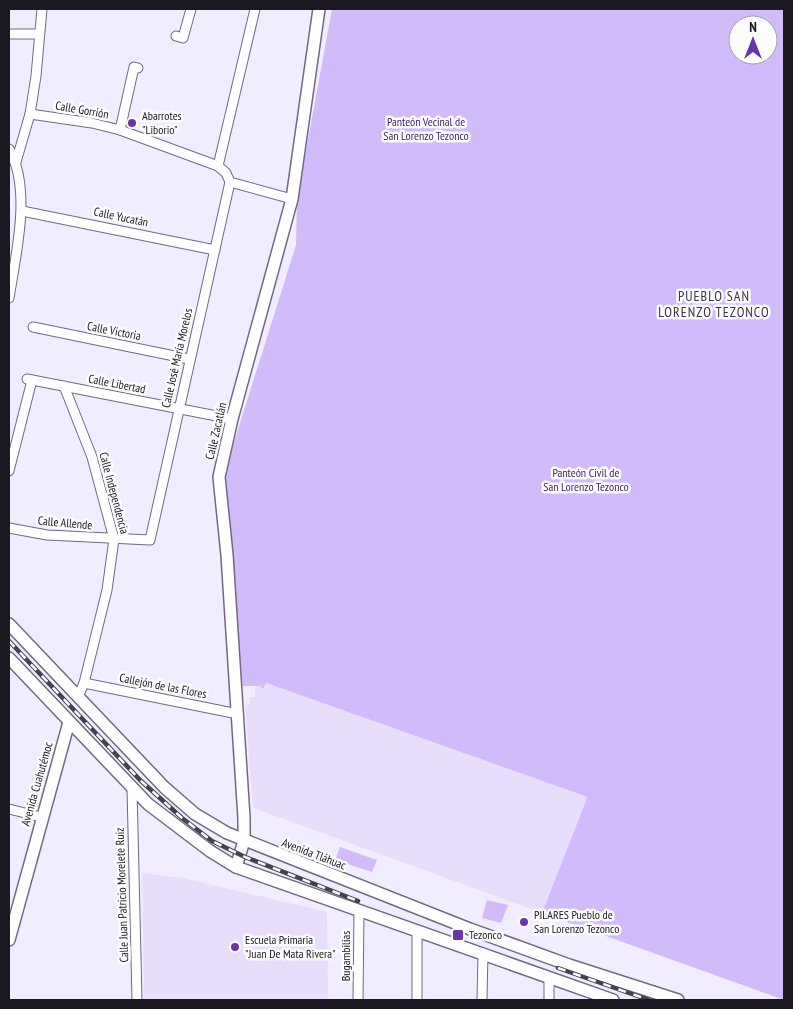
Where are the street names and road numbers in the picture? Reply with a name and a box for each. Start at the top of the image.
street label: Calle Gorrión [54,97,110,122]
street label: Calle Yucatán [92,203,150,230]
street label: Calle José María Morelos [158,307,195,409]
street label: Calle Victoria [86,318,142,343]
street label: Calle Libertad [87,371,147,396]
street label: Calle Zacatlán [202,401,229,461]
street label: Calle Independencia [96,450,133,536]
street label: Calle Allende [37,513,93,532]
street label: Callejón de las Flores [118,670,208,701]
street label: Avenida Cuahutémoc [17,739,56,828]
street label: Calle Juan Patricio Morelete Ruiz [112,827,131,963]
street label: Avenida Tláhuac [280,834,349,873]
street label: Bugambilias [338,931,353,981]

